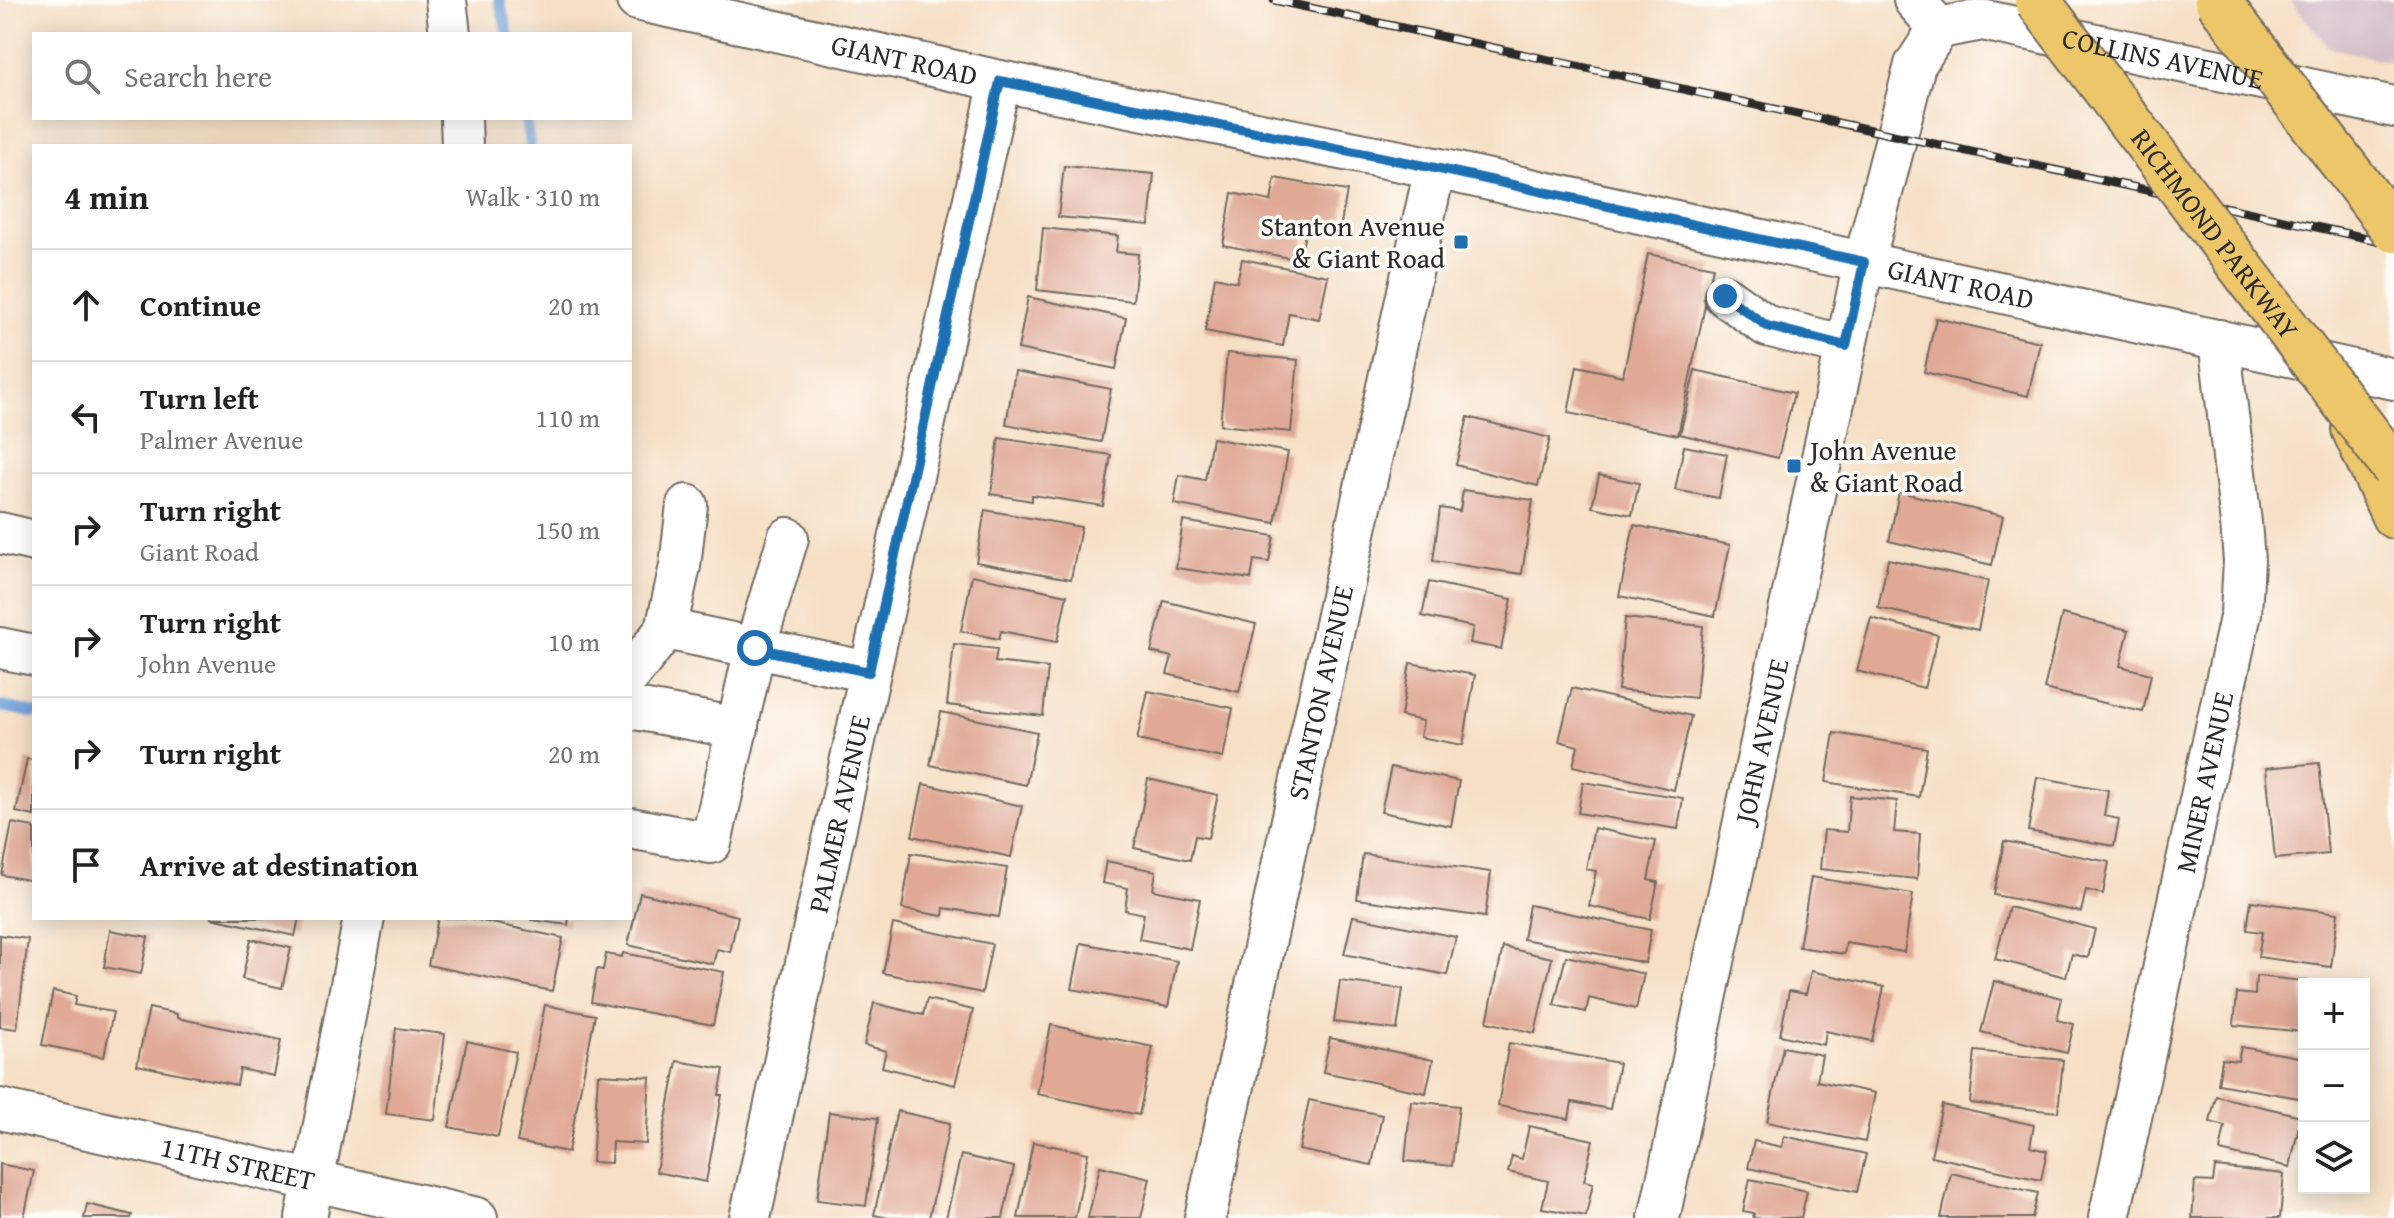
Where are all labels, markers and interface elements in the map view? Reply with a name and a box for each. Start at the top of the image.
street label: COLLINS AVENUE [2059,17,2267,99]
street label: GIANT ROAD [828,23,982,95]
search box [32,32,632,120]
icon: search [60,54,104,98]
text: Search here [124,54,272,98]
street label: RICHMOND PARKWAY [2122,119,2310,348]
text: 4 min [64,172,149,221]
text: Walk · 310 m [466,177,600,216]
place label: Stanton Avenue & Giant Road [1260,205,1445,278]
marker: Stanton Avenue & Giant Road [1452,233,1470,251]
street label: GIANT ROAD [1884,247,2038,319]
route end [1707,278,1743,314]
icon: ahead [64,283,108,327]
text: Continue [140,283,261,327]
text: 20 m [548,286,600,325]
text: Turn left [140,376,259,420]
icon: left [64,395,108,439]
text: 110 m [535,398,600,437]
text: Palmer Avenue [140,420,303,459]
place label: John Avenue & Giant Road [1807,429,1963,502]
marker: John Avenue & Giant Road [1785,457,1803,475]
text: Turn right [140,488,281,532]
icon: right [64,507,108,551]
text: 150 m [535,510,600,549]
text: Giant Road [140,532,259,571]
street label: STANTON AVENUE [1276,581,1363,803]
text: Turn right [140,600,281,644]
icon: right [64,619,108,663]
text: 10 m [548,622,600,661]
route start [737,630,773,666]
text: John Avenue [140,644,276,683]
street label: JOHN AVENUE [1723,655,1798,830]
street label: MINER AVENUE [2164,688,2243,877]
street label: PALMER AVENUE [797,711,880,916]
icon: right [64,731,108,775]
text: Turn right [140,731,281,775]
text: 20 m [548,734,600,773]
icon: arrive [64,843,108,887]
text: Arrive at destination [140,843,418,887]
map controls [2298,978,2370,1194]
button: + [2298,978,2370,1050]
button: − [2298,1050,2370,1122]
button: layers [2298,1122,2370,1194]
street label: 11TH STREET [157,1125,319,1200]

